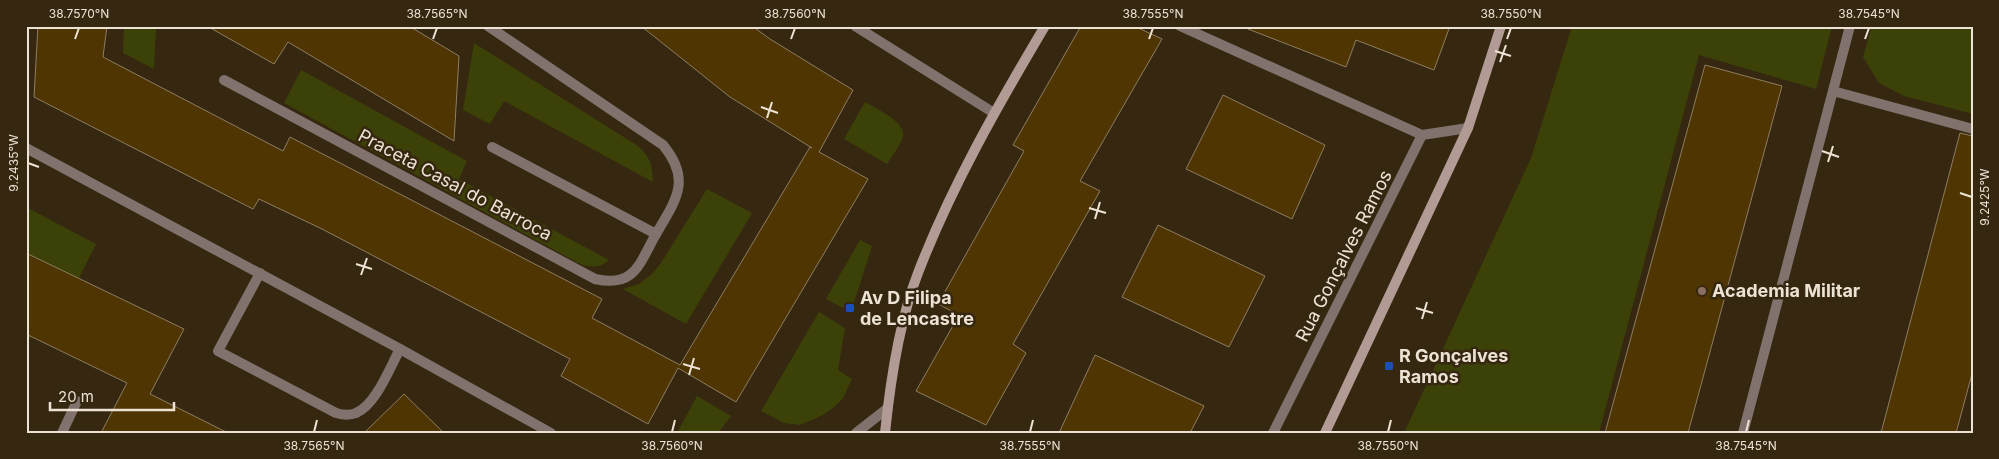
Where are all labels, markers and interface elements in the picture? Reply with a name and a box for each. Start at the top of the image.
text: 38.7570°N [49,6,109,21]
text: 38.7565°N [406,6,468,21]
text: 38.7560°N [764,6,826,21]
text: 38.7555°N [1123,6,1183,21]
text: 38.7550°N [1480,6,1542,21]
text: 38.7545°N [1838,6,1900,21]
street label: Praceta Casal do Barroca [355,125,556,245]
text: 9.2435°W [6,134,21,192]
street label: Rua Gonçalves Ramos [1291,166,1396,345]
text: 9.2425°W [1977,168,1992,226]
place label: Academia Militar [1712,280,1860,301]
marker: Academia Militar [1696,285,1708,297]
place label: Av D Filipa de Lencastre [860,287,974,329]
marker: Av D Filipa de Lencastre [844,302,856,314]
place label: R Gonçalves Ramos [1399,345,1508,387]
marker: R Gonçalves Ramos [1383,360,1395,372]
scale bar [50,379,174,411]
text: 20 m [58,387,94,406]
text: 38.7565°N [283,438,345,453]
text: 38.7560°N [641,438,703,453]
text: 38.7555°N [1000,438,1060,453]
text: 38.7550°N [1357,438,1419,453]
text: 38.7545°N [1715,438,1777,453]

